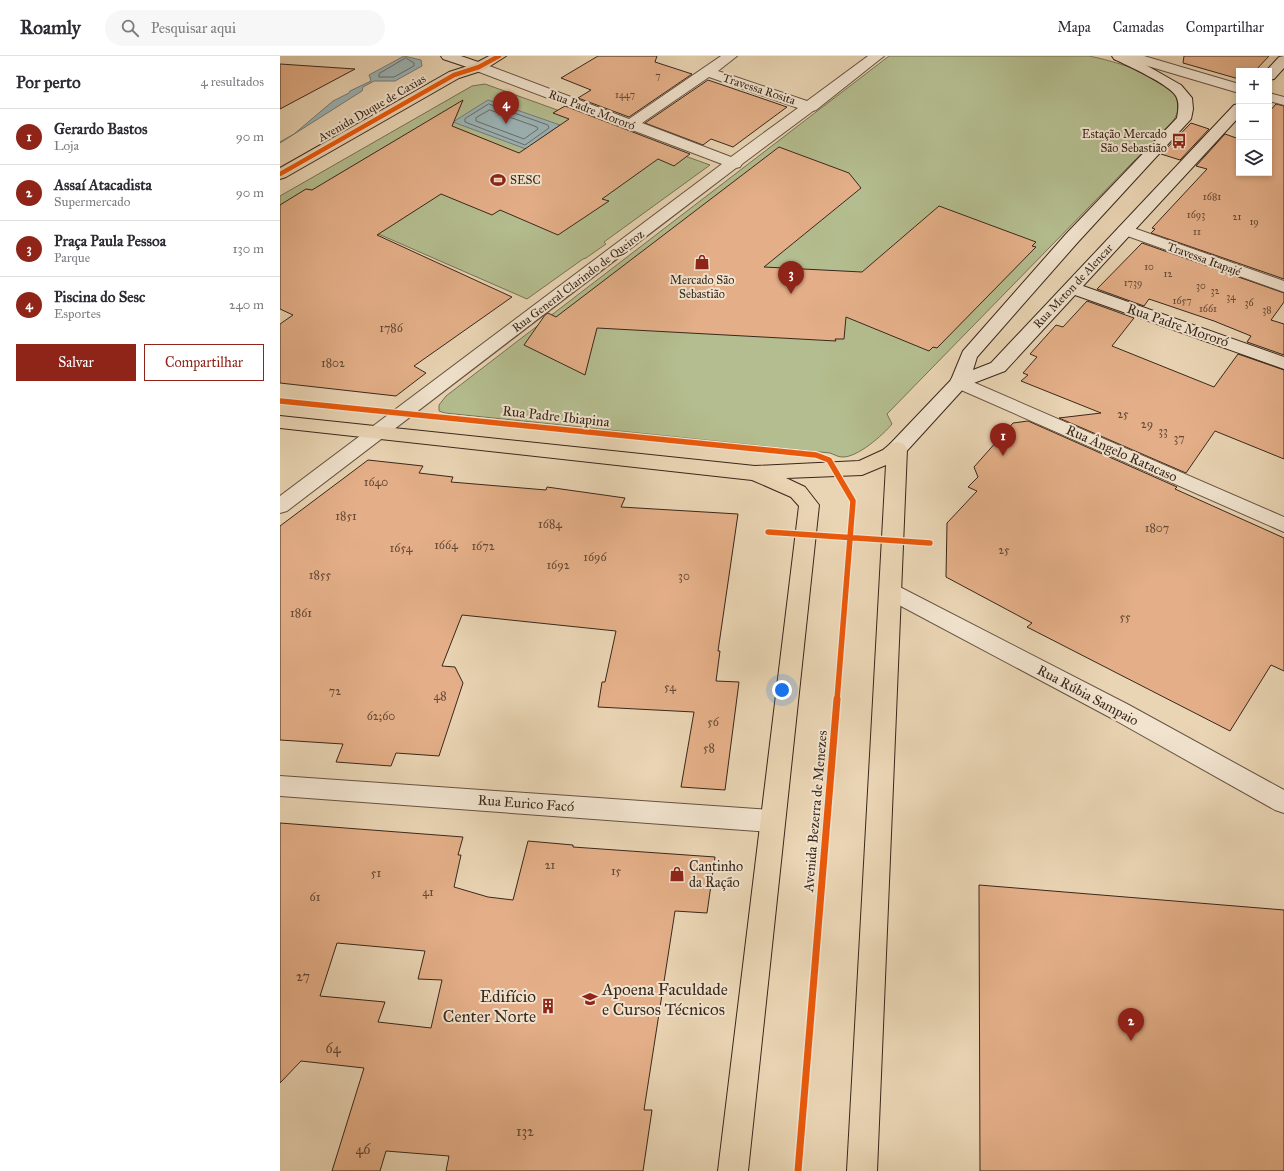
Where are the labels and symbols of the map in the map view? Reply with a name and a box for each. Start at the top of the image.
house number: 7 [655,70,661,82]
street label: Avenida Duque de Caxias [315,71,429,146]
street label: Travessa Rosita [721,71,798,108]
street label: Rua Padre Mororó [547,87,637,133]
house number: 1447 [615,89,635,101]
pin: 4 [493,91,519,124]
place label: Estação Mercado São Sebastião [1082,127,1167,155]
bus stop icon: Estação Mercado São Sebastião [1170,132,1188,150]
sports icon: SESC [489,171,507,189]
place label: SESC [510,173,541,187]
house number: 1681 [1203,191,1221,203]
house number: 1693 [1187,209,1205,221]
house number: 21 [1233,211,1241,223]
house number: 19 [1249,216,1259,228]
house number: 11 [1193,226,1201,238]
street label: Rua General Clarindo de Queiroz [509,227,647,335]
street label: Travessa Itapajé [1165,239,1243,279]
street label: Rua Meton de Alencar [1030,241,1116,331]
shop icon: Mercado São Sebastião [693,253,711,271]
pin: 3 [778,261,804,294]
house number: 10 [1144,261,1154,273]
house number: 12 [1164,268,1173,280]
place label: Mercado São Sebastião [670,273,734,301]
house number: 1739 [1124,277,1142,289]
house number: 30 [1196,280,1206,292]
house number: 32 [1211,285,1220,297]
house number: 34 [1226,291,1236,303]
house number: 1657 [1172,295,1192,307]
house number: 36 [1244,297,1254,309]
street label: Rua Padre Mororó [1125,300,1231,351]
house number: 1661 [1199,303,1217,315]
house number: 38 [1262,304,1272,316]
house number: 1786 [379,321,404,335]
house number: 1802 [321,356,345,370]
street label: Rua Padre Ibiapina [502,402,610,431]
house number: 25 [1117,407,1129,421]
house number: 29 [1141,417,1153,431]
street label: Rua Ângelo Ratacaso [1063,420,1181,486]
pin: 1 [990,423,1016,456]
house number: 33 [1158,424,1168,438]
house number: 37 [1173,431,1185,445]
house number: 1640 [364,475,388,489]
house number: 1851 [335,509,357,523]
house number: 1684 [538,517,562,531]
house number: 1807 [1145,521,1169,535]
house number: 1664 [434,538,458,552]
house number: 1672 [471,539,495,553]
house number: 1654 [390,541,413,555]
house number: 25 [998,543,1010,557]
house number: 1696 [583,550,608,564]
house number: 1692 [546,558,570,572]
house number: 1855 [309,568,332,582]
house number: 30 [678,569,690,583]
house number: 1861 [290,606,312,620]
house number: 55 [1119,610,1131,624]
street label: Rua Rúbia Sampaio [1034,662,1141,729]
house number: 54 [664,680,676,694]
your location [772,680,792,700]
house number: 72 [329,684,341,698]
house number: 48 [433,689,447,703]
house number: 62;60 [367,709,395,723]
house number: 56 [707,715,720,729]
street label: Avenida Bezerra de Menezes [800,730,831,894]
house number: 58 [703,741,715,755]
street label: Rua Eurico Facó [477,792,575,815]
house number: 21 [545,858,556,872]
place label: Cantinho da Ração [689,858,743,891]
house number: 15 [611,864,622,878]
shop icon: Cantinho da Ração [668,865,686,883]
house number: 51 [371,866,381,880]
house number: 41 [422,885,434,899]
house number: 61 [310,890,321,904]
house number: 27 [296,968,310,985]
place label: Apoena Faculdade e Cursos Técnicos [601,979,728,1020]
place label: Edifício Center Norte [443,986,536,1027]
school or university icon: Apoena Faculdade e Cursos Técnicos [581,990,599,1008]
building icon: Edifício Center Norte [539,997,557,1015]
pin: 2 [1118,1008,1144,1041]
house number: 64 [326,1040,342,1057]
house number: 132 [516,1123,534,1140]
house number: 46 [356,1141,371,1158]

